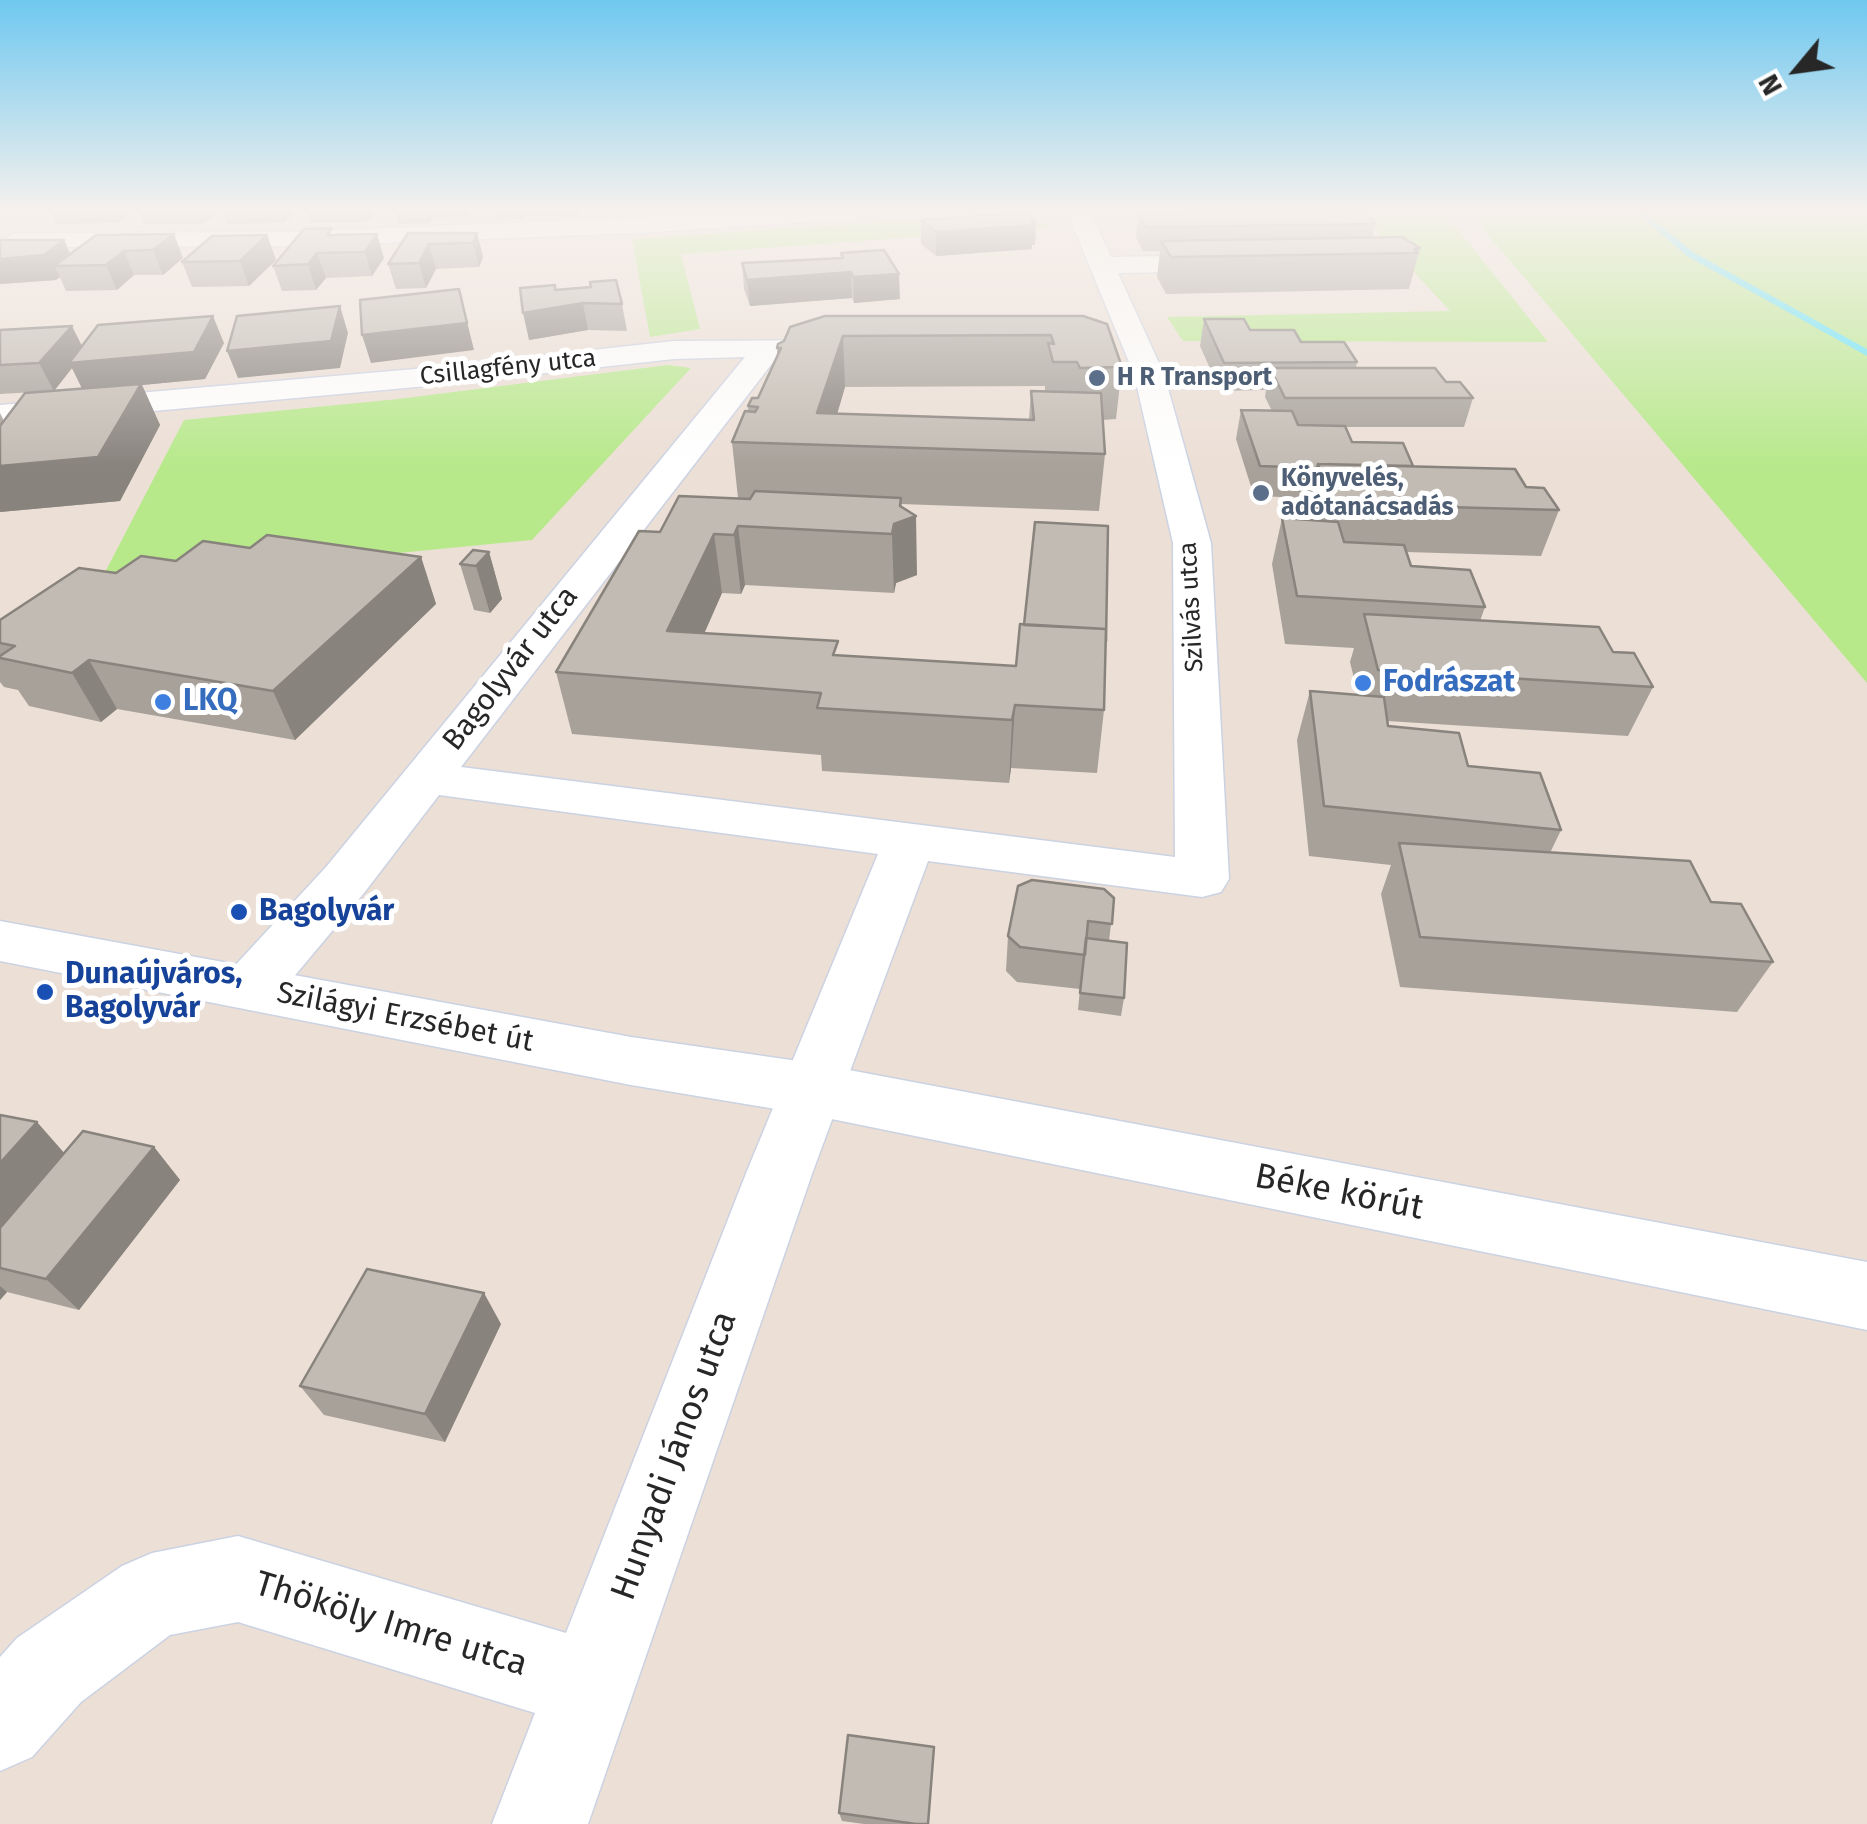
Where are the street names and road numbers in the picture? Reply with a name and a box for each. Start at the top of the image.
street label: Csillagfény utca [418,344,598,392]
street label: Szilvás utca [1174,541,1210,673]
street label: Bagolyvár utca [436,580,586,758]
street label: Szilágyi Erzsébet út [274,975,536,1061]
street label: Béke körút [1251,1156,1427,1230]
street label: Hunyadi János utca [603,1306,747,1606]
street label: Thököly Imre utca [250,1564,532,1686]

